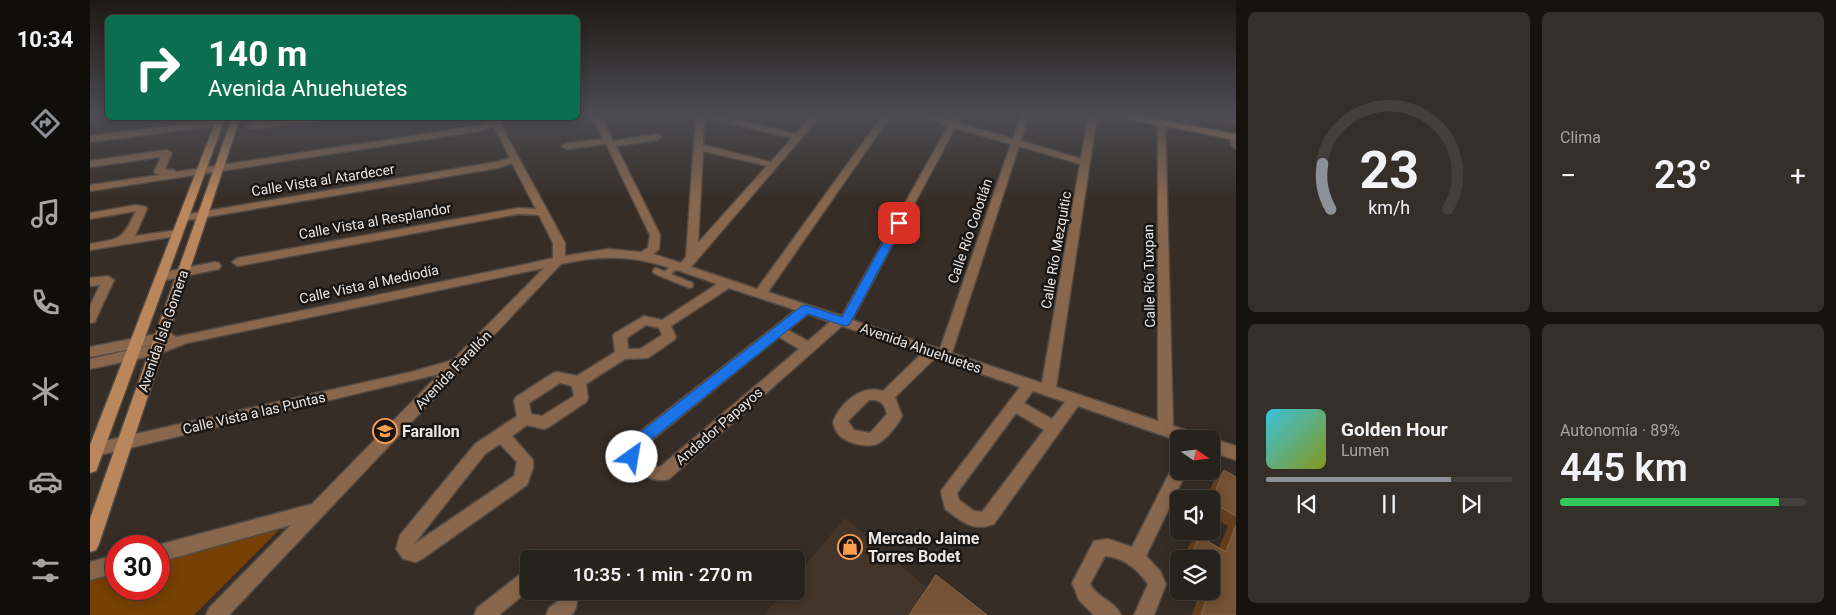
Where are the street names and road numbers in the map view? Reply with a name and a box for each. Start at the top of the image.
street label: Calle Vista al Atardecer [250,161,396,199]
street label: Calle Río Colotlán [945,176,995,286]
street label: Calle Río Mezquitic [1038,190,1074,310]
street label: Calle Vista al Resplandor [297,200,453,242]
street label: Calle Río Tuxpan [1140,224,1158,328]
street label: Calle Vista al Mediodía [298,261,440,307]
street label: Avenida Isla Gomera [135,268,191,394]
street label: Avenida Ahuehuetes [858,320,984,376]
street label: Avenida Farallón [412,327,494,413]
street label: Andador Papayos [672,384,766,468]
street label: Calle Vista a las Puntas [181,389,327,437]

